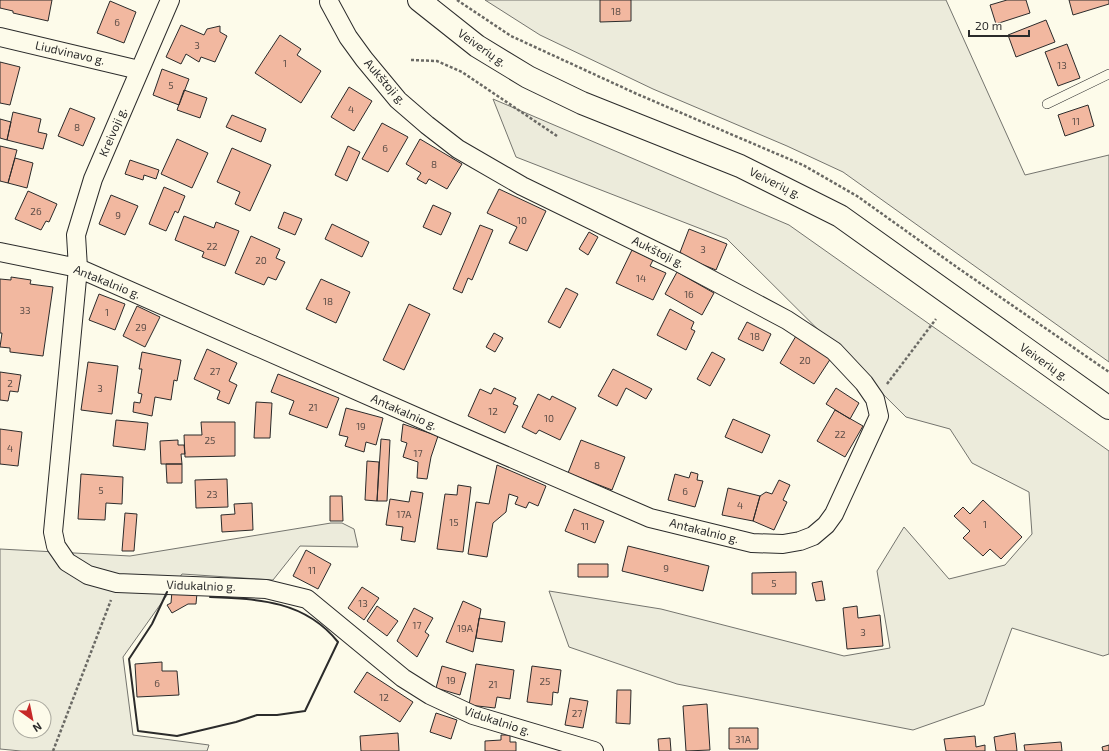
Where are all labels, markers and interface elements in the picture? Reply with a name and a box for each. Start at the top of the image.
house number: 18 [611,5,621,17]
scale bar [969,12,1029,38]
house number: 6 [114,16,120,28]
text: 20 m [975,18,1002,32]
street label: Veiverių g. [456,25,509,69]
street label: Liudvinavo g. [34,37,106,67]
house number: 3 [194,39,200,51]
street label: Aukštoji g. [361,56,409,108]
house number: 1 [283,57,287,69]
house number: 13 [1057,59,1067,71]
house number: 5 [168,79,174,91]
house number: 4 [348,103,354,115]
street label: Kreivoji g. [95,105,130,159]
house number: 11 [1072,115,1080,127]
house number: 8 [74,121,80,133]
house number: 6 [382,142,388,154]
house number: 8 [431,158,437,170]
street label: Veiverių g. [747,164,804,201]
house number: 26 [30,205,42,217]
house number: 9 [115,209,121,221]
house number: 10 [517,214,527,226]
street label: Aukštoji g. [630,233,687,271]
house number: 22 [206,240,218,252]
house number: 3 [700,243,706,255]
house number: 20 [255,254,267,266]
street label: Antakalnio g. [72,261,143,301]
house number: 14 [636,272,646,284]
house number: 16 [684,288,694,300]
house number: 18 [323,295,333,307]
house number: 33 [19,304,31,316]
house number: 1 [105,306,109,318]
house number: 29 [135,321,147,333]
house number: 18 [750,330,760,342]
street label: Veiverių g. [1018,339,1071,383]
house number: 20 [799,354,811,366]
house number: 27 [210,365,220,377]
house number: 2 [7,377,13,389]
house number: 3 [97,382,103,394]
street label: Antakalnio g. [369,390,440,432]
house number: 21 [308,401,318,413]
house number: 12 [488,405,498,417]
house number: 10 [544,412,554,424]
house number: 19 [356,420,366,432]
house number: 22 [834,428,846,440]
house number: 25 [205,434,215,446]
house number: 4 [7,442,13,454]
house number: 17 [413,447,423,459]
house number: 8 [594,459,600,471]
house number: 5 [98,484,104,496]
house number: 6 [682,485,688,497]
house number: 23 [206,488,218,500]
house number: 4 [737,499,743,511]
house number: 17A [397,508,412,520]
street label: Antakalnio g. [668,515,740,545]
house number: 15 [449,516,459,528]
house number: 1 [983,518,987,530]
house number: 11 [581,520,589,532]
house number: 9 [663,562,669,574]
house number: 11 [308,564,316,576]
street label: Vidukalnio g. [166,577,236,593]
house number: 5 [771,577,777,589]
house number: 13 [358,597,368,609]
house number: 17 [412,619,422,631]
house number: 19A [457,622,474,634]
house number: 3 [860,626,866,638]
house number: 19 [446,674,456,686]
house number: 25 [540,675,550,687]
house number: 6 [154,677,160,689]
house number: 21 [488,678,498,690]
house number: 12 [379,691,389,703]
north arrow [12,699,52,739]
street label: Vidukalnio g. [462,703,532,737]
house number: 27 [572,707,582,719]
text: N [31,720,45,735]
house number: 31A [735,733,752,745]

